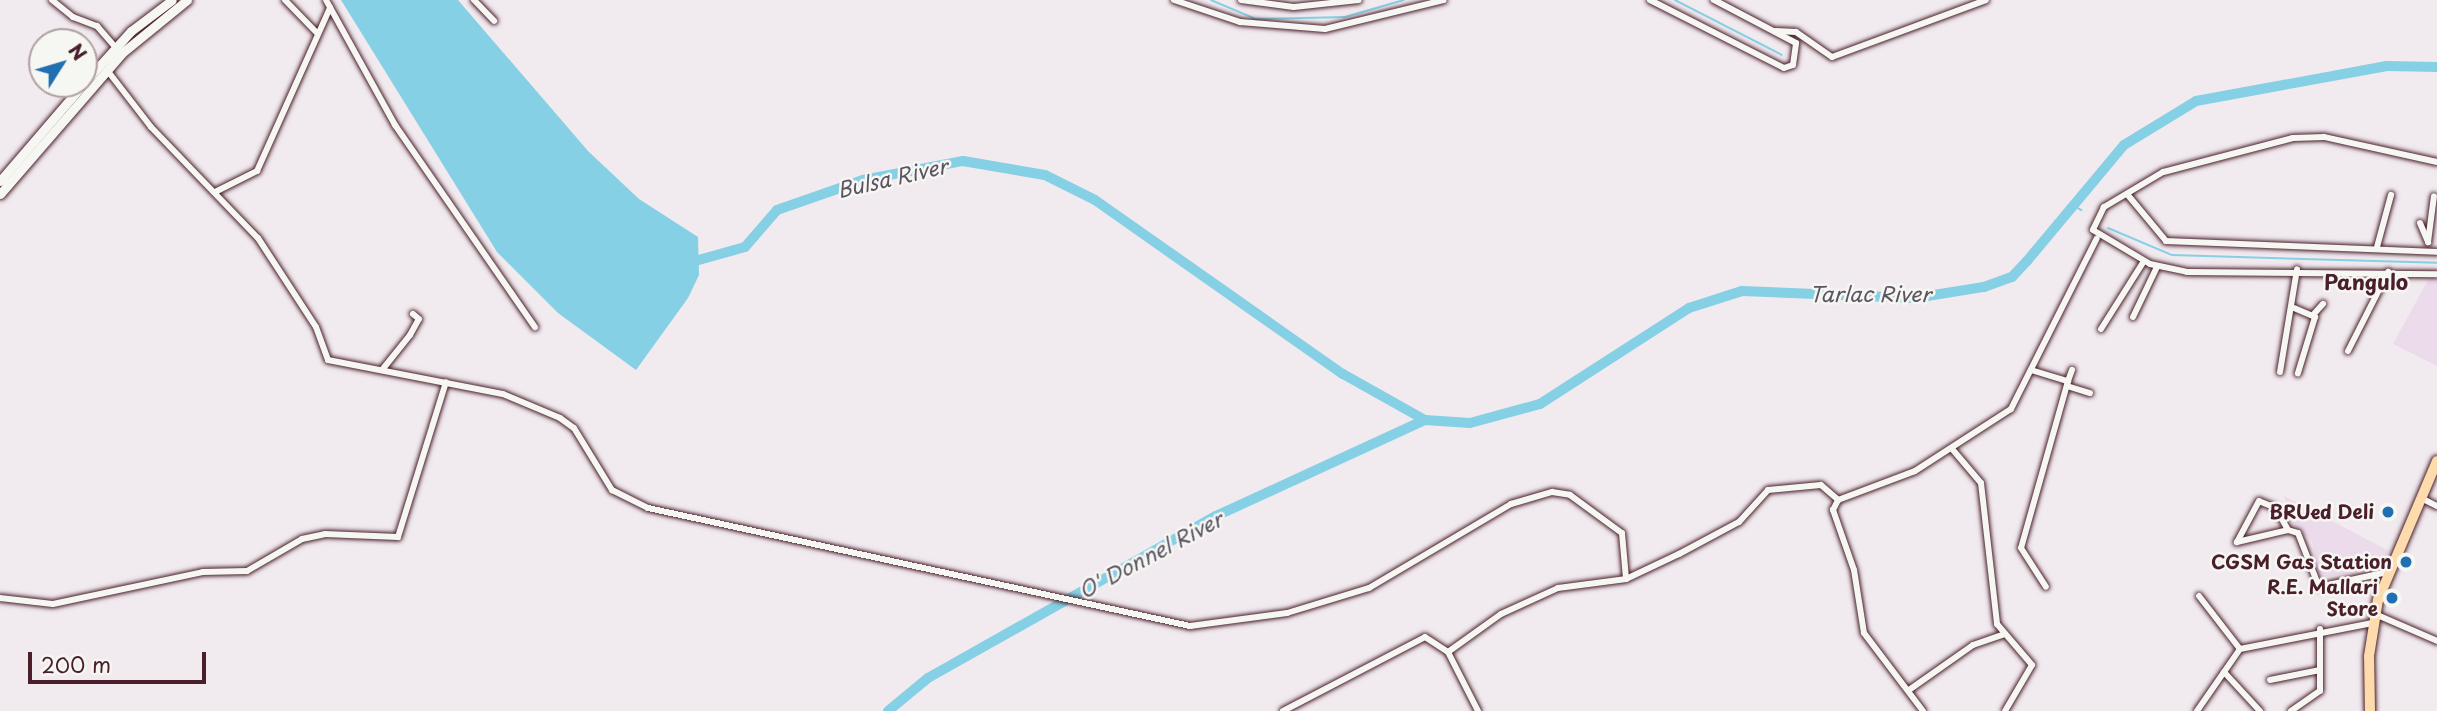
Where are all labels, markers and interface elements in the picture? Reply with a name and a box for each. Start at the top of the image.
north arrow [28,28,98,98]
text: N [62,37,94,66]
water label: Bulsa River [834,152,950,202]
district label: Pangulo [2324,268,2408,294]
water label: Tarlac River [1809,280,1931,306]
place label: BRUed Deli [2268,501,2374,523]
marker: BRUed Deli [2380,504,2396,520]
water label: O' Donnel River [1073,505,1227,603]
place label: CGSM Gas Station [2212,551,2392,573]
marker: CGSM Gas Station [2398,554,2414,570]
place label: R.E. Mallari Store [2267,576,2378,620]
marker: R.E. Mallari Store [2384,590,2400,606]
scale bar [32,638,210,682]
text: 200 m [41,648,111,680]

